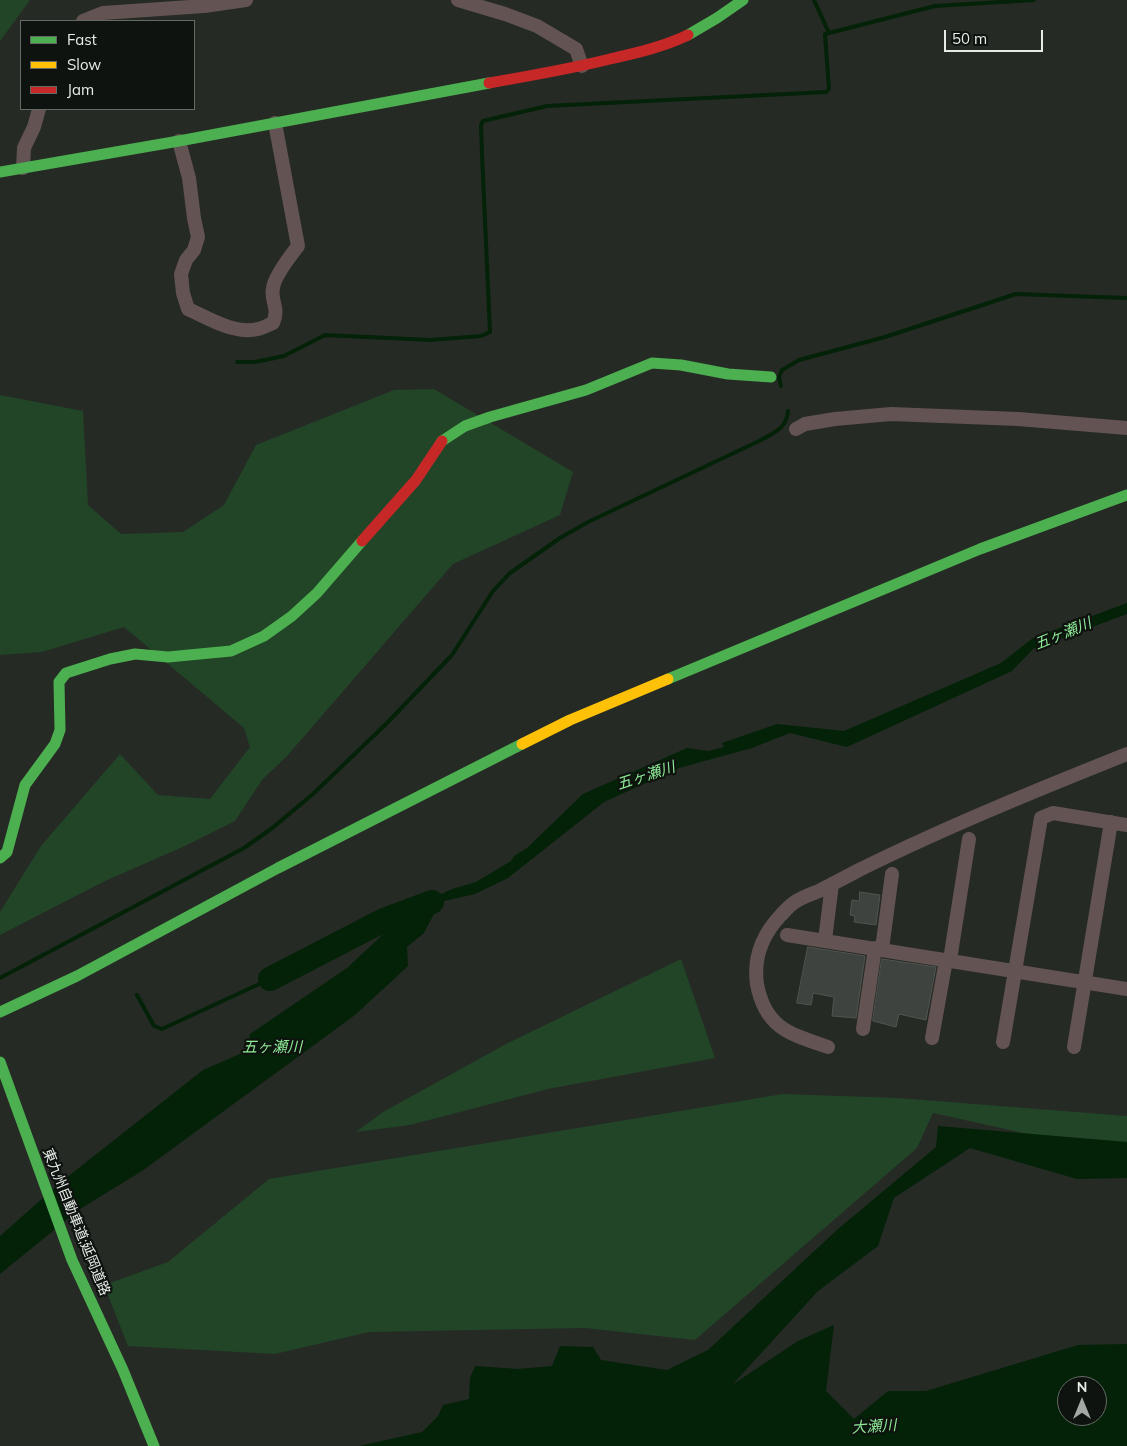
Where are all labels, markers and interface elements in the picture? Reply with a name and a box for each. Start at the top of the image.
legend [20,20,195,110]
scale bar [947,20,1046,52]
text: 50 m [952,29,987,48]
text: Fast [67,30,97,49]
text: Slow [67,55,101,74]
text: Jam [67,80,94,99]
water label: 五ヶ瀬川 [1032,614,1094,654]
water label: 五ヶ瀬川 [615,758,677,794]
water label: 五ヶ瀬川 [242,1038,302,1056]
street label: 東九州自動車道;延岡道路 [39,1146,113,1298]
north arrow [1057,1376,1107,1426]
text: N [1077,1378,1087,1396]
water label: 大瀬川 [851,1416,897,1438]

